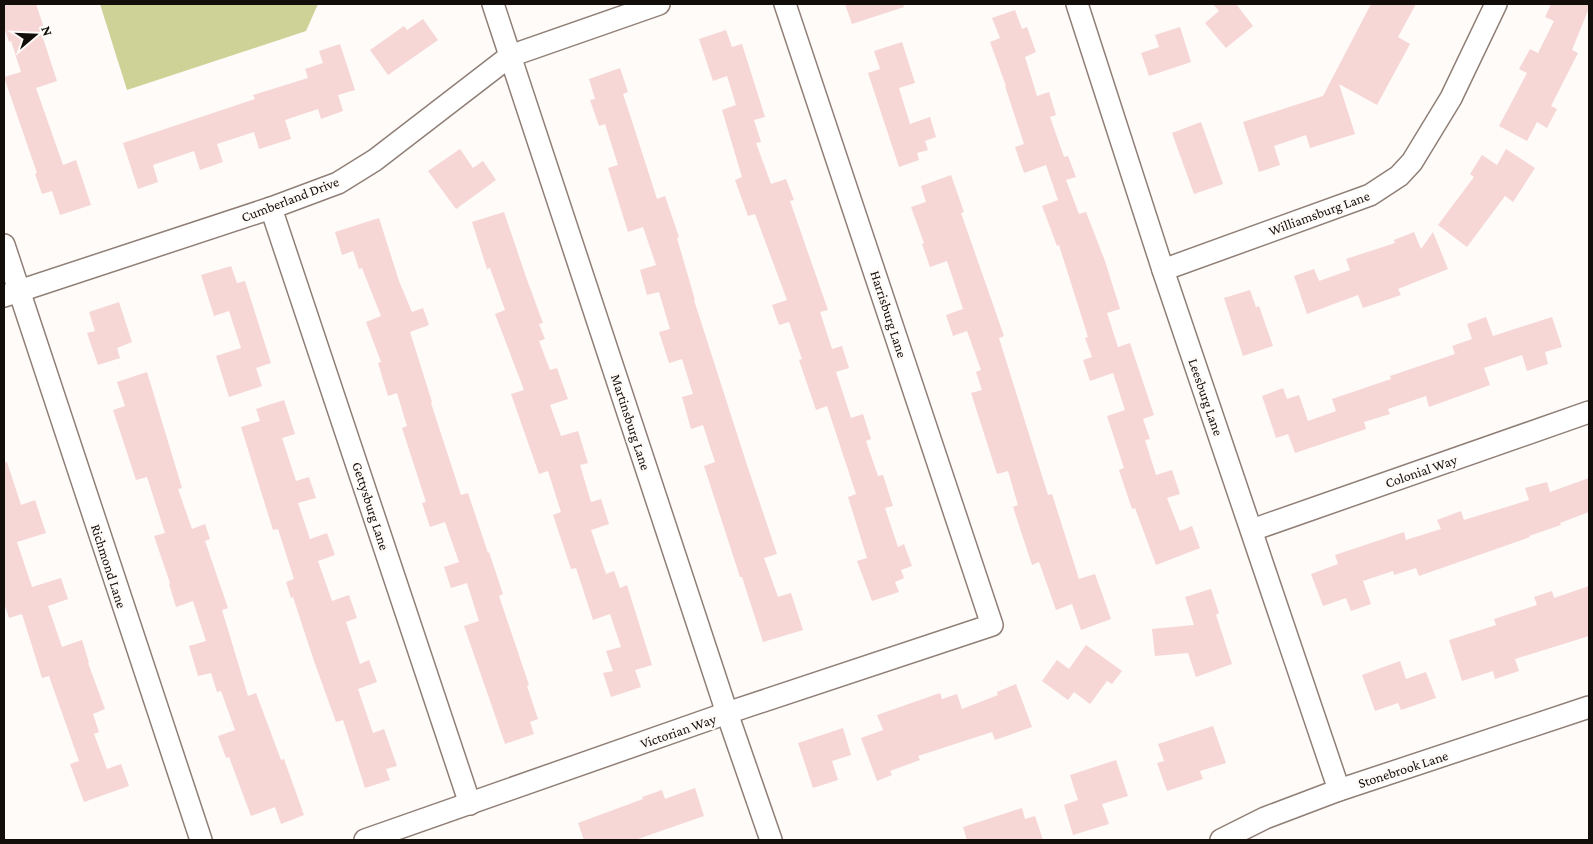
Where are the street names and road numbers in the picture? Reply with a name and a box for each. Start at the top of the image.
street label: Cumberland Drive [239,173,341,225]
street label: Williamsburg Lane [1266,187,1372,239]
street label: Harrisburg Lane [867,268,911,360]
street label: Leesburg Lane [1185,356,1227,438]
street label: Martinsburg Lane [608,372,654,472]
street label: Colonial Way [1383,451,1459,491]
street label: Gettysburg Lane [349,460,393,552]
street label: Richmond Lane [88,522,130,610]
street label: Victorian Way [638,710,719,751]
street label: Stonebrook Lane [1356,747,1450,791]

